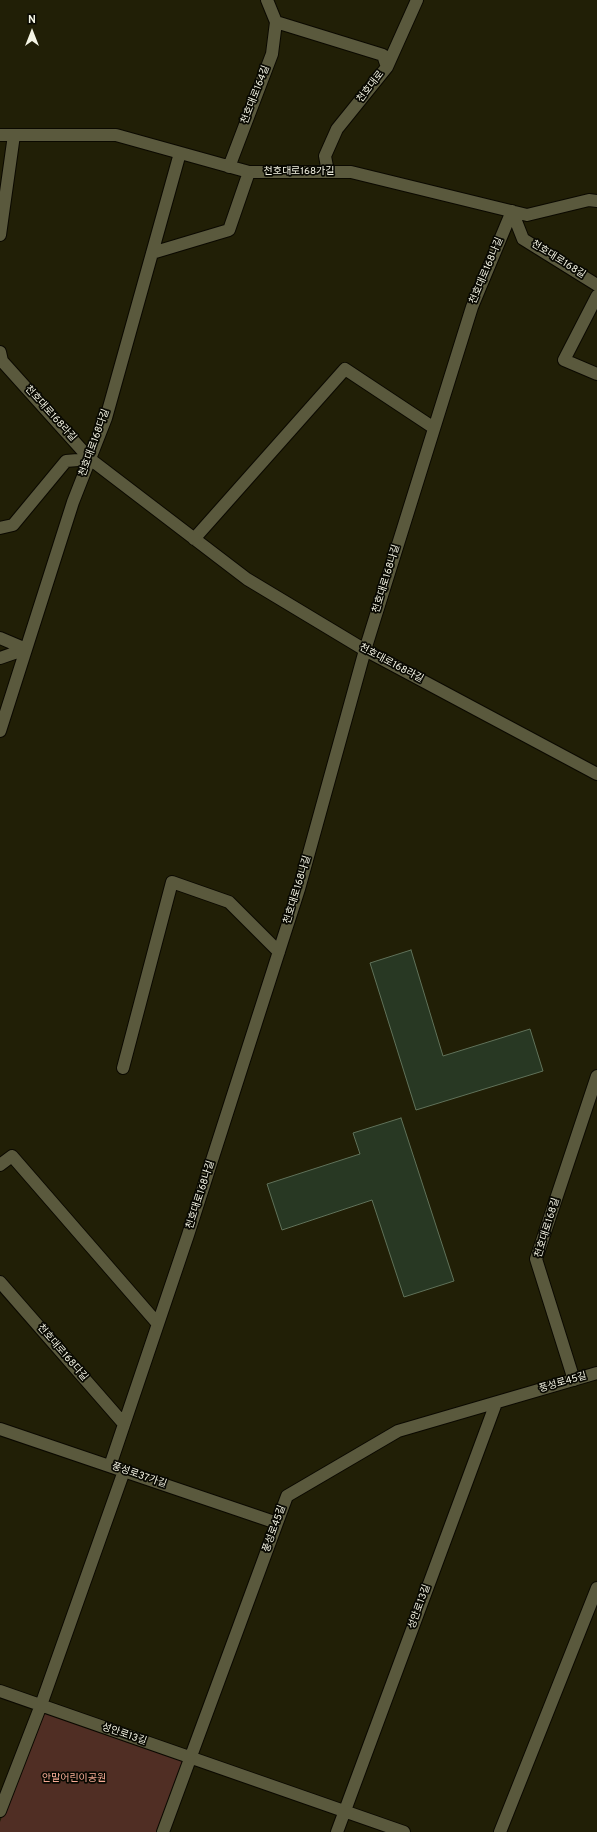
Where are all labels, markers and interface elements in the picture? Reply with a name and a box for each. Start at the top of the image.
north arrow [12,12,52,52]
text: N [28,13,36,27]
street label: 천호대로164길 [239,64,273,126]
street label: 천호대로 [355,69,387,105]
street label: 천호대로168가길 [263,166,335,178]
street label: 천호대로168나길 [468,236,506,306]
street label: 천호대로168길 [529,239,587,281]
street label: 천호대로168라길 [22,384,78,444]
street label: 천호대로168다길 [77,408,113,478]
street label: 천호대로168나길 [371,543,403,615]
street label: 천호대로168라길 [357,642,425,686]
street label: 천호대로168나길 [282,854,314,926]
street label: 천호대로168나길 [184,1159,218,1231]
street label: 천호대로168길 [533,1197,563,1259]
street label: 천호대로168다길 [34,1322,90,1384]
street label: 풍성로45길 [538,1370,588,1396]
street label: 풍성로37가길 [110,1461,168,1491]
street label: 풍성로45길 [261,1504,289,1554]
street label: 성안로13길 [406,1583,434,1631]
street label: 성안로13길 [100,1722,148,1748]
park label: 안말어린이공원 [42,1773,106,1785]

